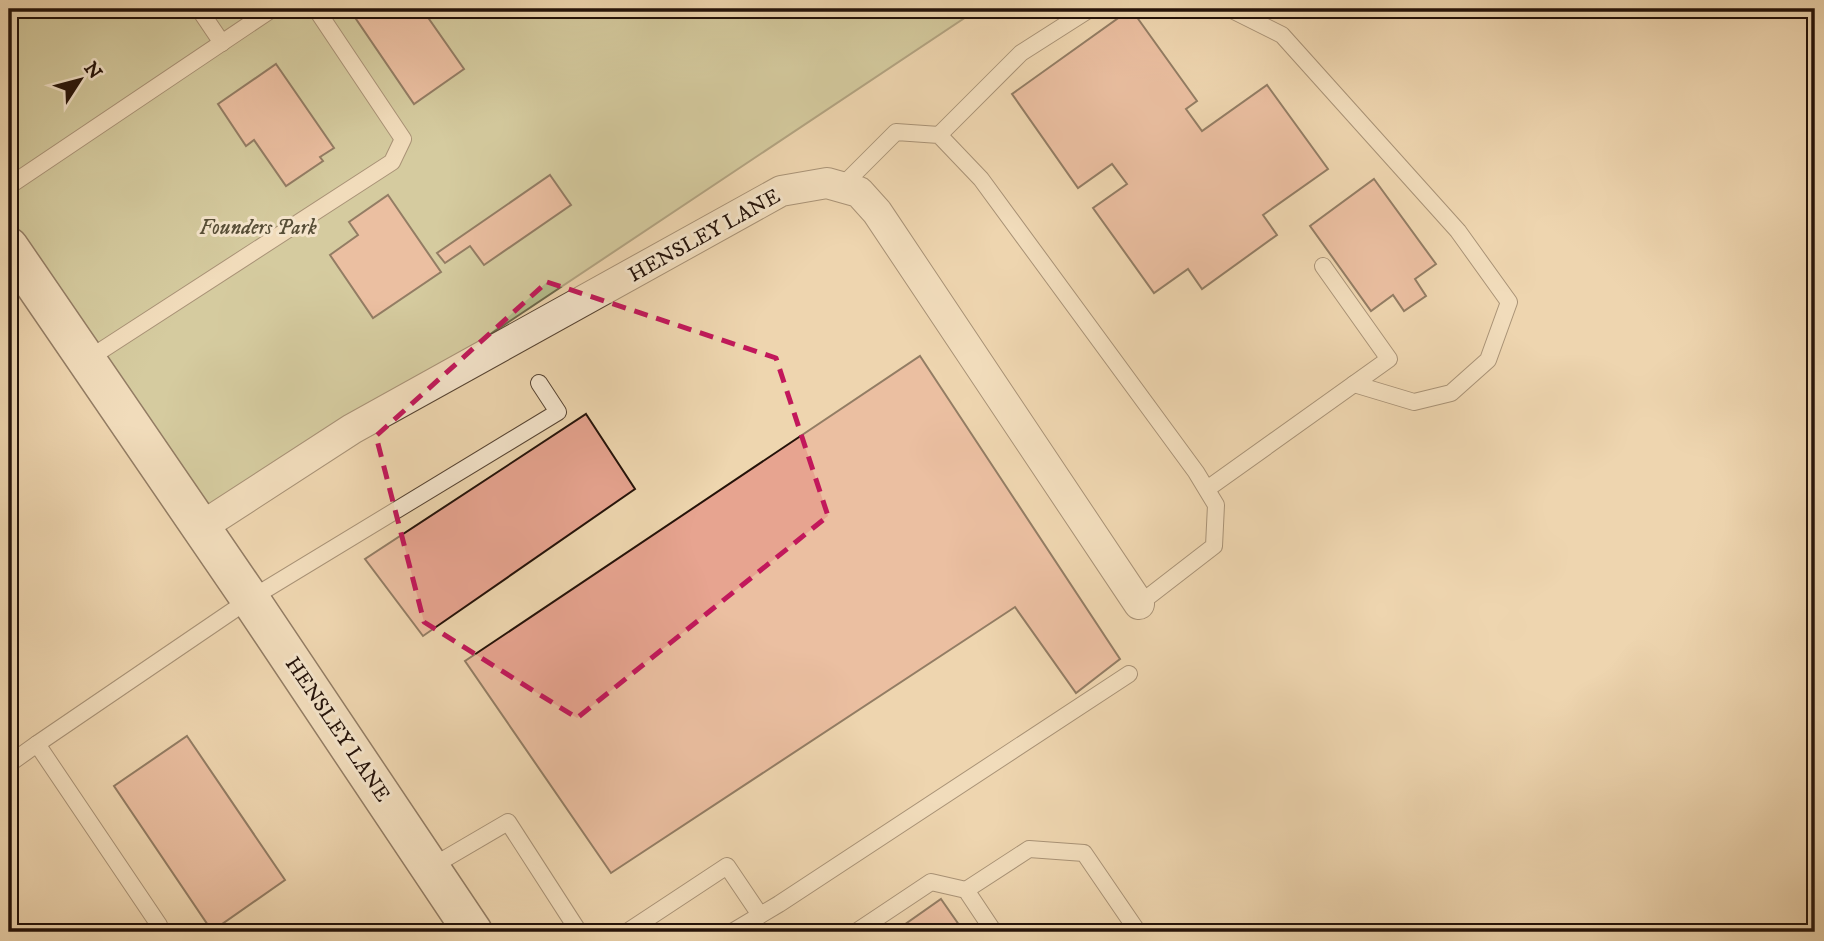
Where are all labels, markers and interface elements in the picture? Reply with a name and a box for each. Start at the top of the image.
north arrow [46,46,116,116]
text: N [79,58,107,84]
street label: HENSLEY LANE [624,183,785,288]
park label: Founders Park [199,215,317,241]
street label: HENSLEY LANE [279,652,395,807]

